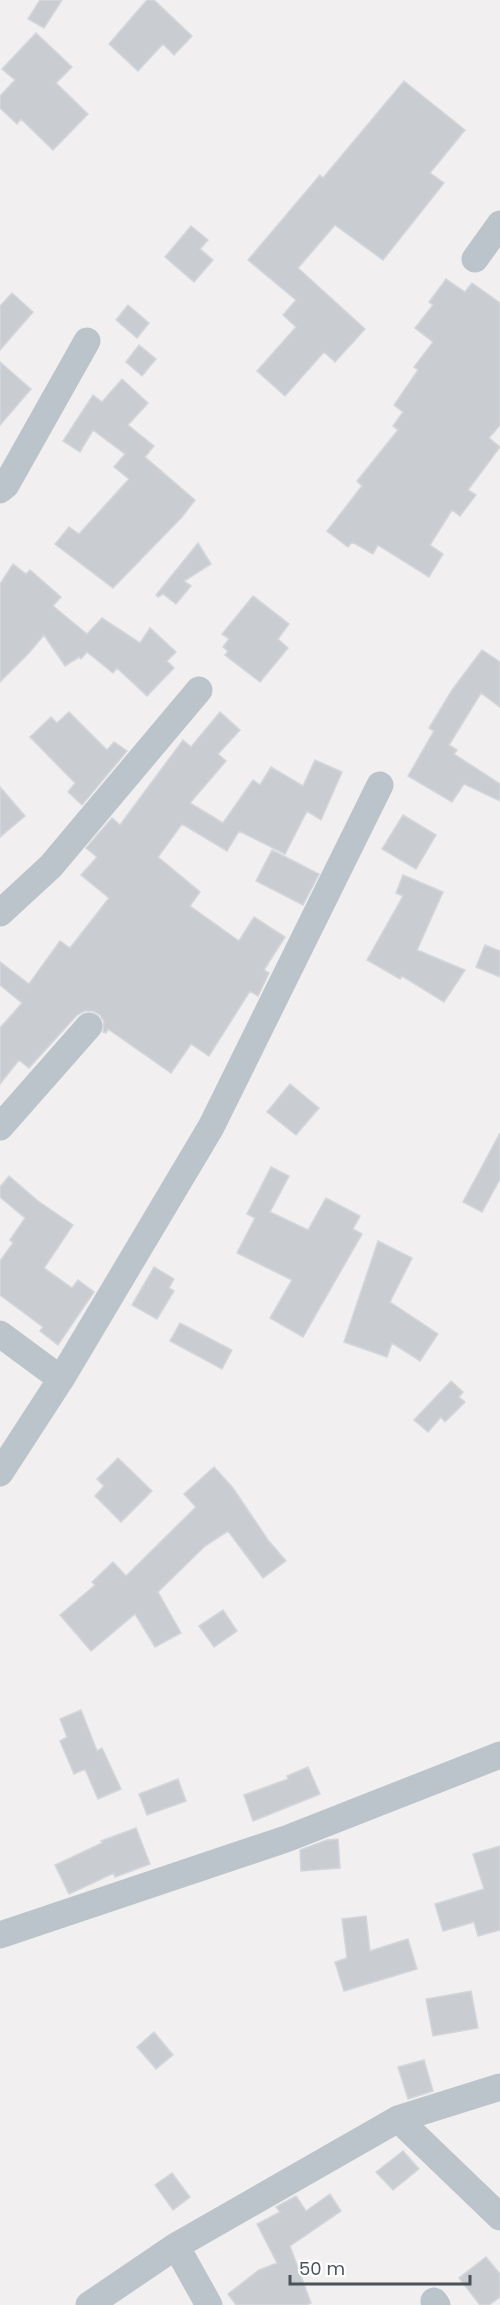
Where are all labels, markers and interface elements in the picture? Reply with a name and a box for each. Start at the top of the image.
scale bar [290,2248,470,2286]
text: 50 m [299,2256,345,2281]

